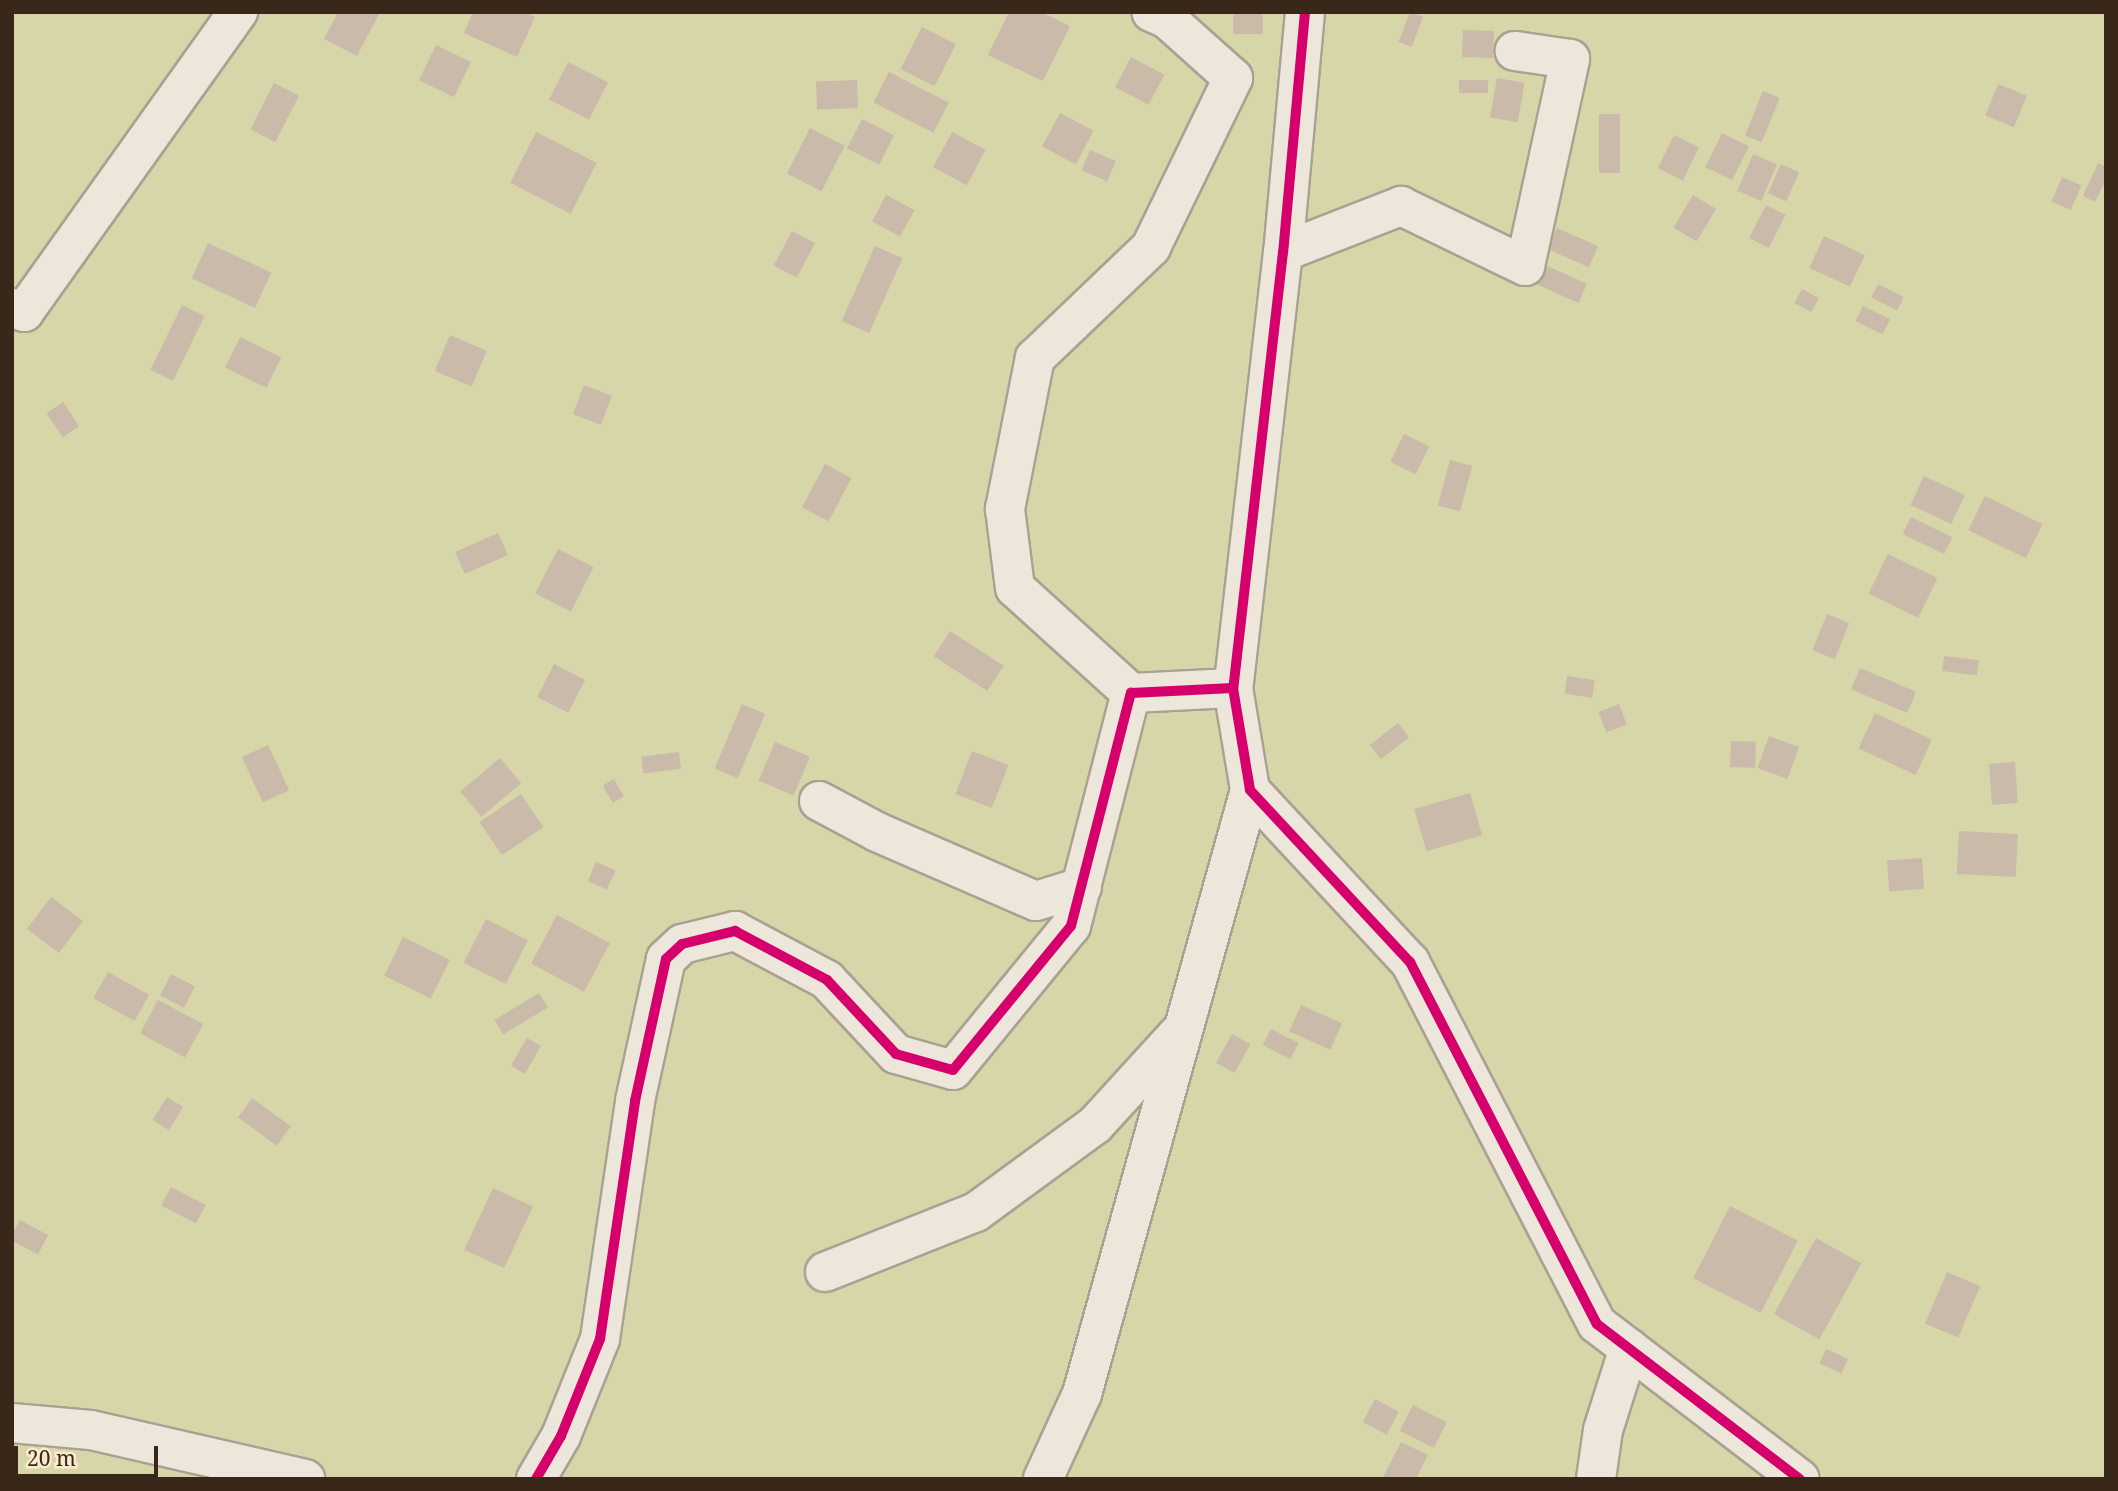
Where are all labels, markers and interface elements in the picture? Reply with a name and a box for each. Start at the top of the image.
scale bar [18,1432,161,1476]
text: 20 m [27,1444,76,1472]

